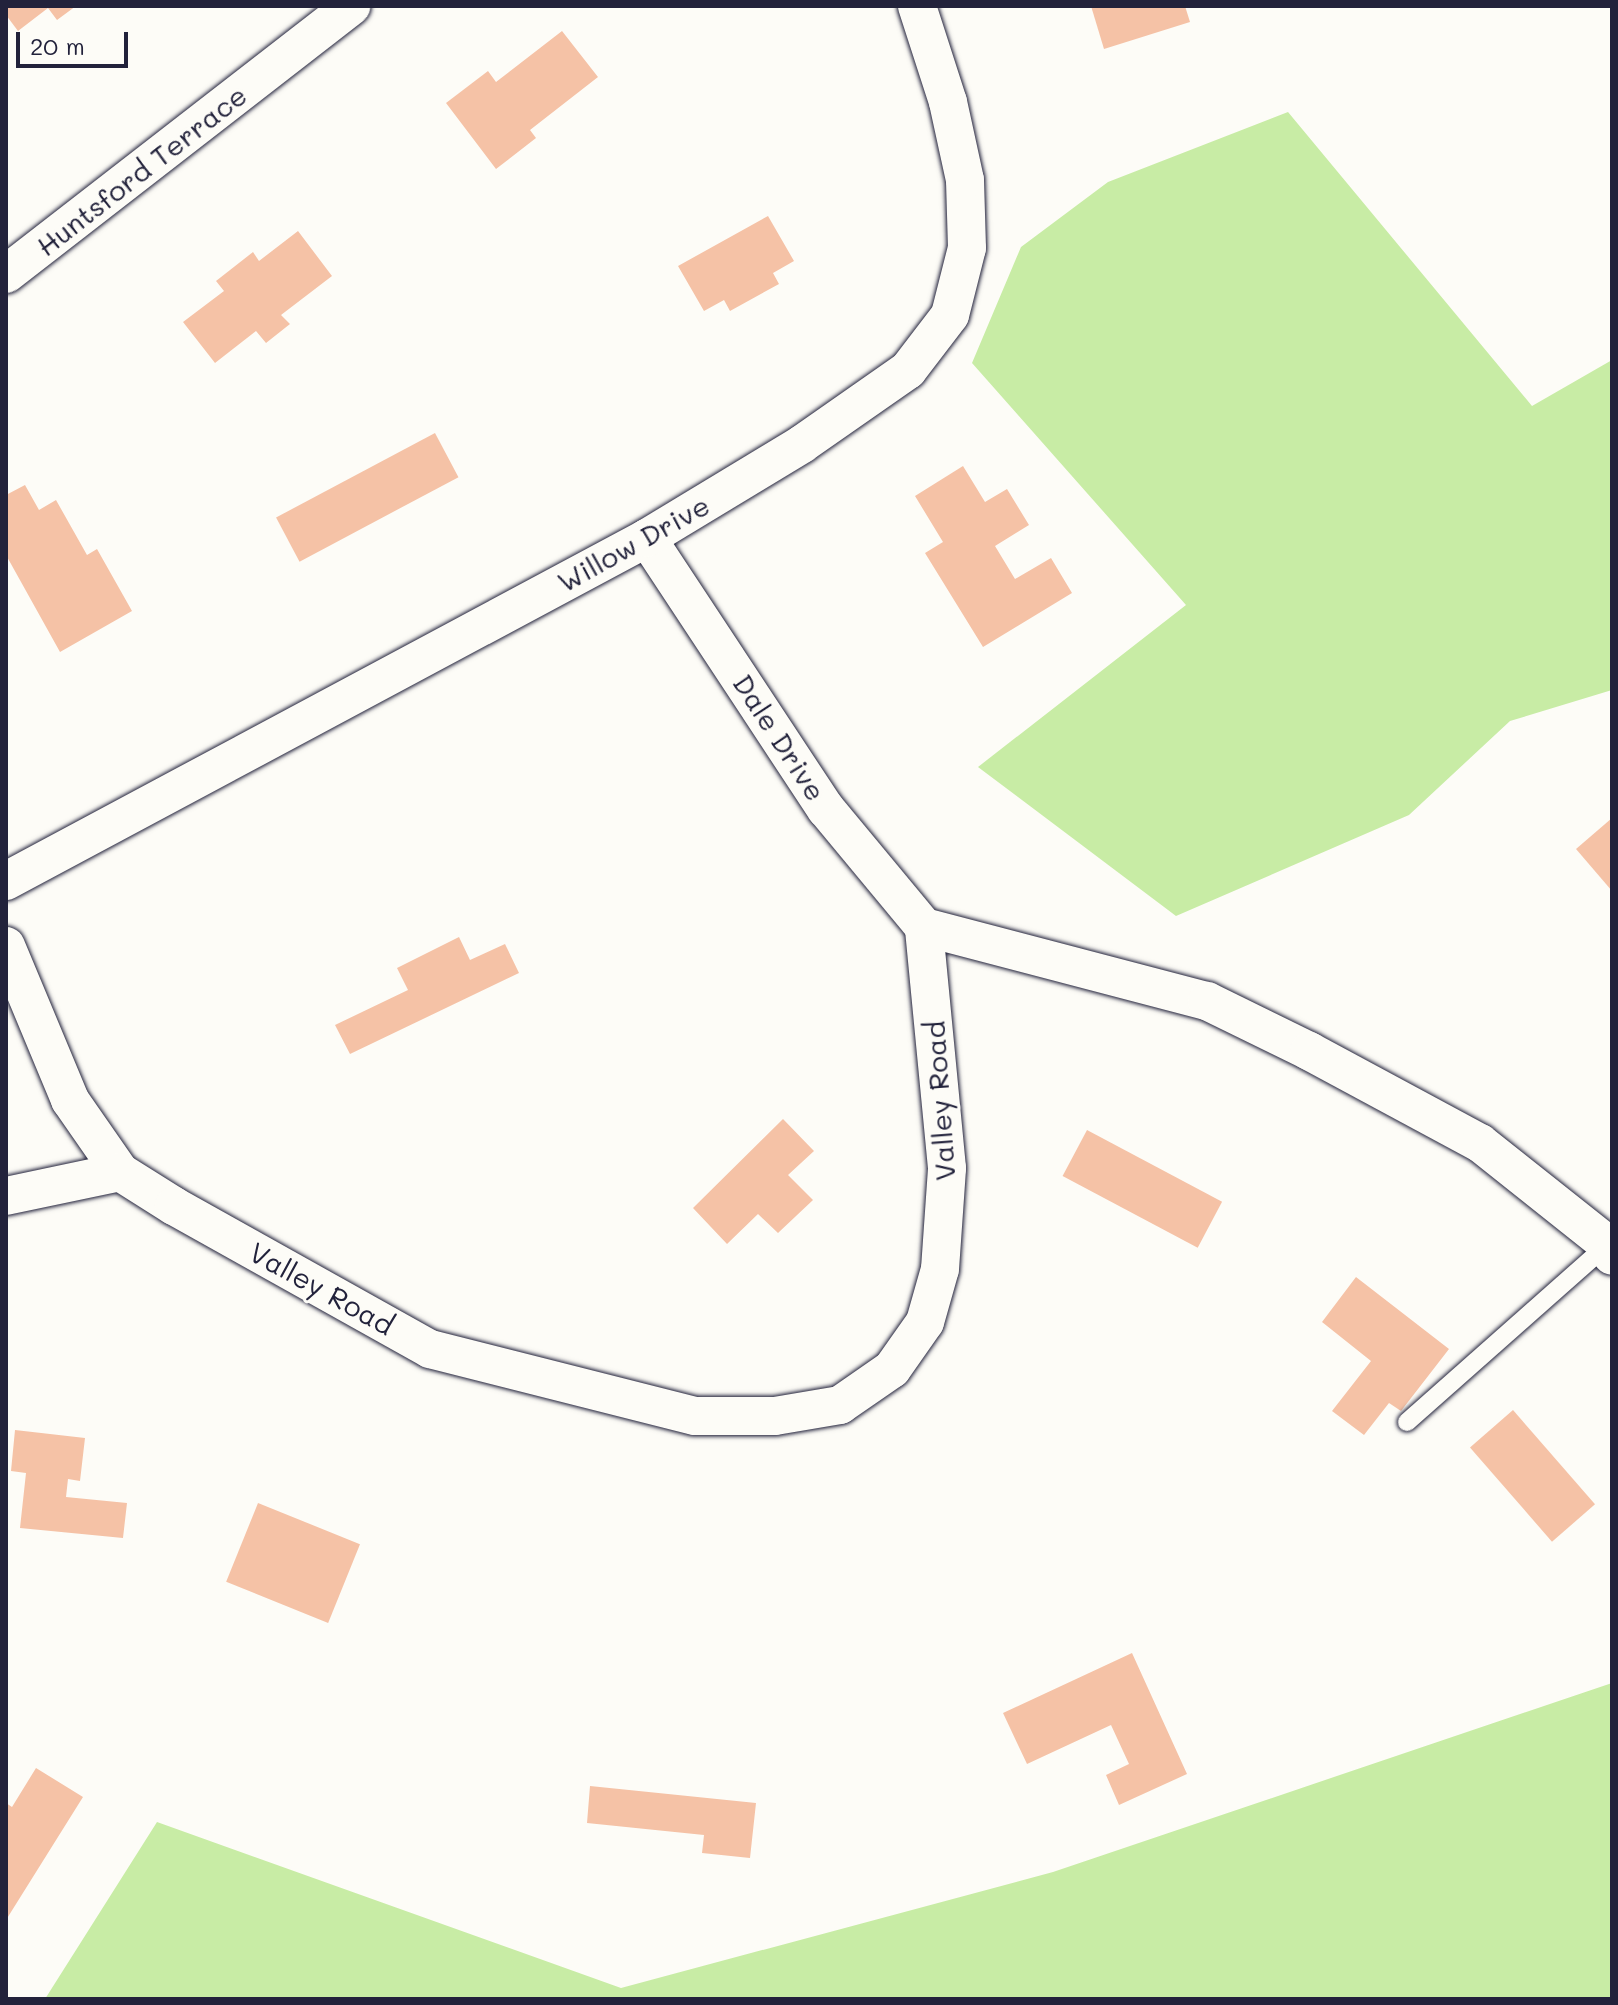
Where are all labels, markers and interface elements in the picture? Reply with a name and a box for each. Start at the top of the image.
scale bar [20,16,132,66]
text: 20 m [30,30,85,61]
street label: Huntsford Terrace [29,78,253,262]
street label: Willow Drive [551,487,715,599]
street label: Dale Drive [727,667,833,807]
street label: Valley Road [917,1020,961,1182]
street label: Valley Road [244,1234,400,1342]

